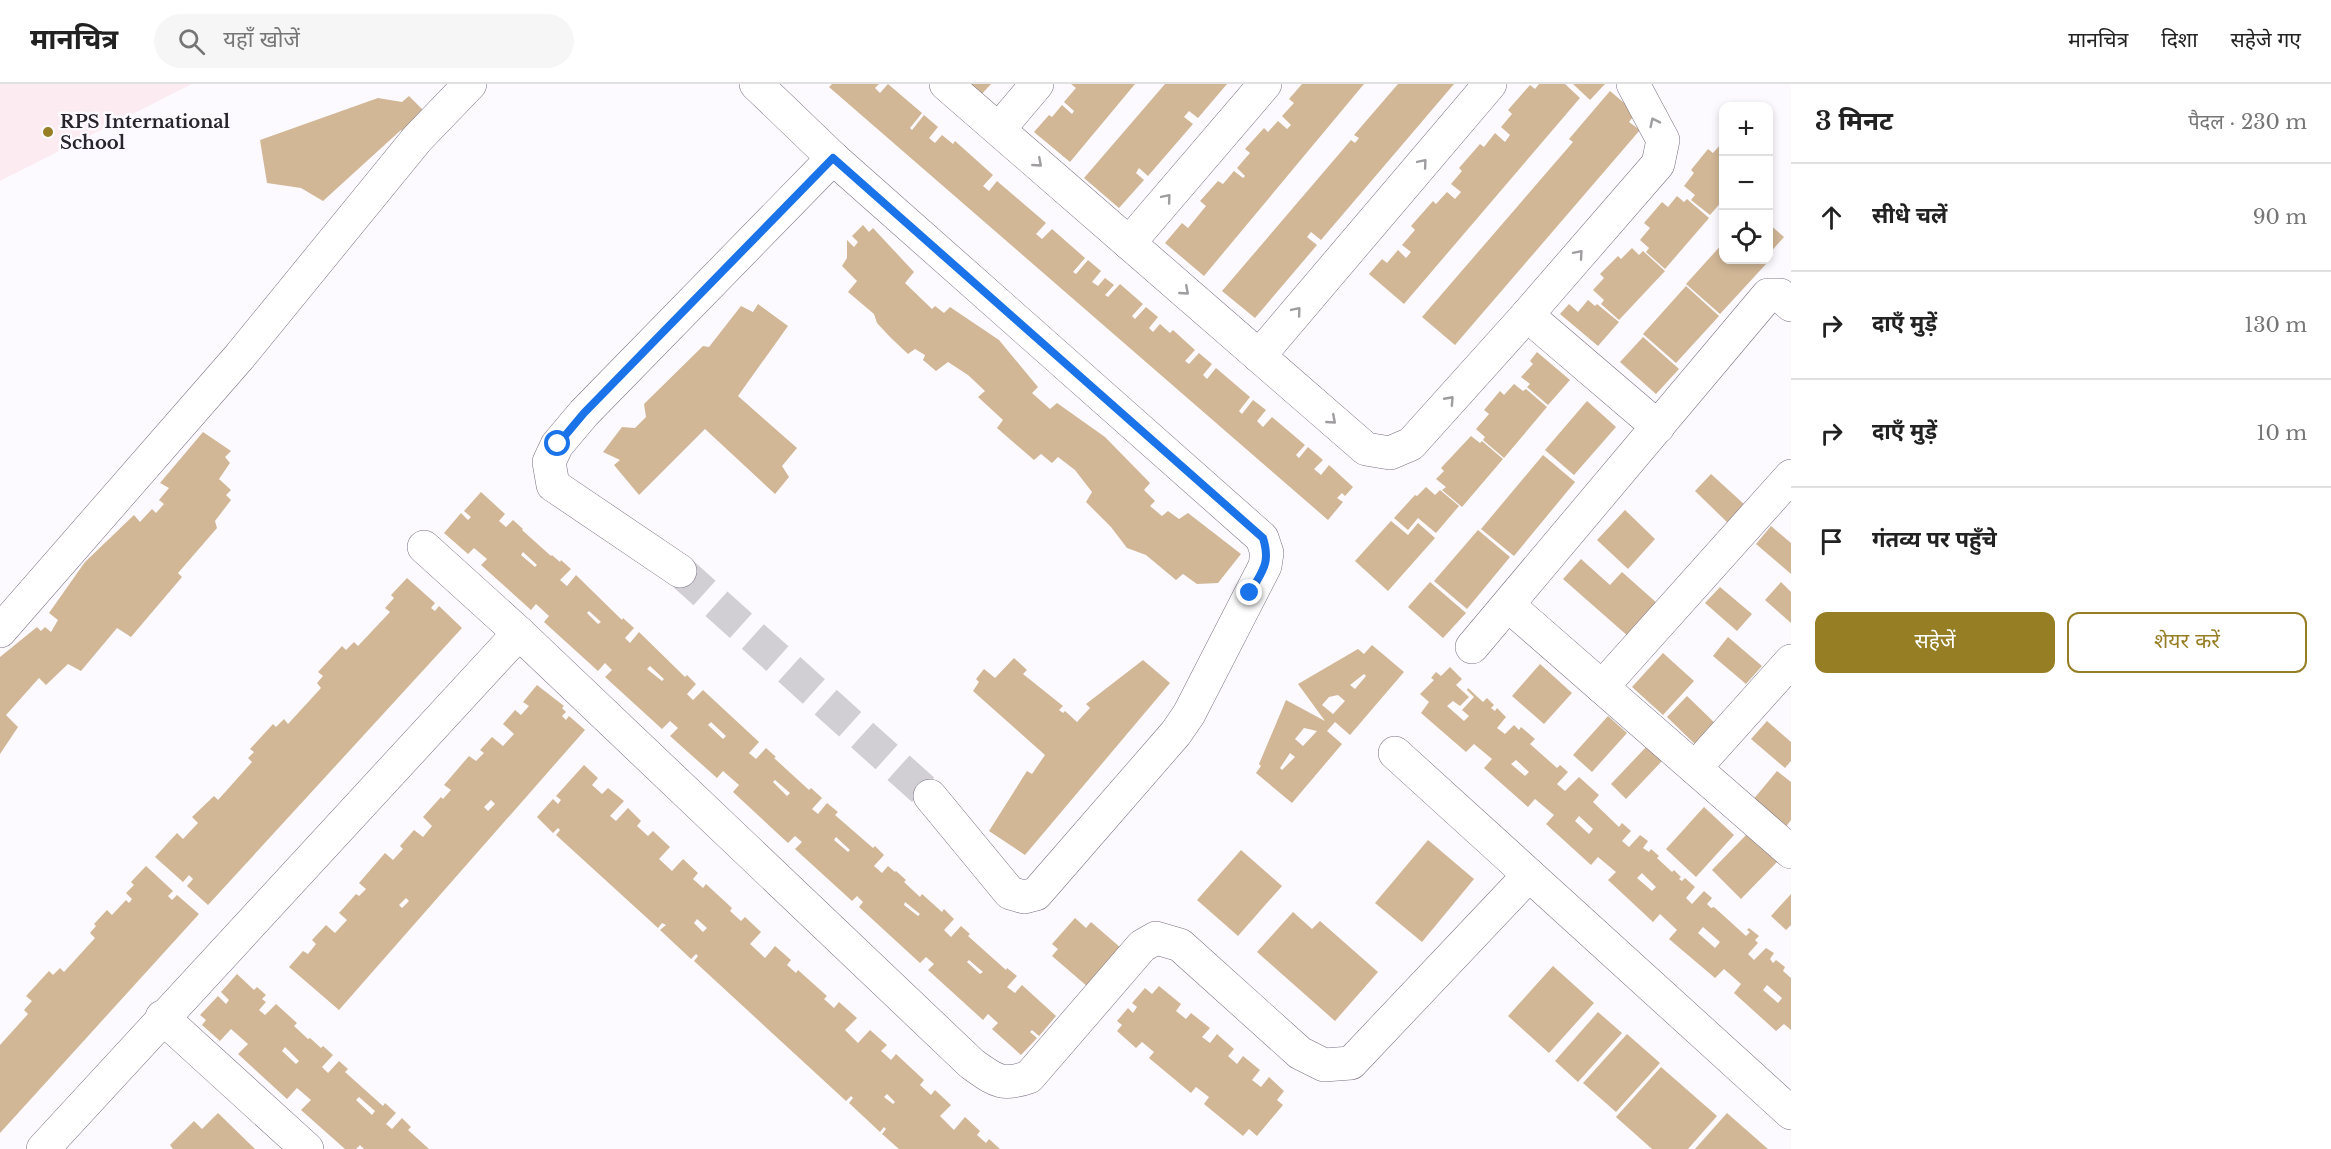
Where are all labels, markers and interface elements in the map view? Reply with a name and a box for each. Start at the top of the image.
search box [154,14,574,68]
text: मानचित्र [30,22,118,57]
icon: search [175,25,208,58]
text: यहाँ खोजें [223,26,300,53]
text: मानचित्र [2068,27,2128,53]
text: दिशा [2161,27,2198,53]
text: सहेजे गए [2231,27,2301,53]
map controls [1719,102,1773,264]
button: + [1719,102,1773,156]
text: 3 मिनट [1815,105,1893,137]
text: पैदल · 230 m [2188,110,2307,134]
place label: RPS International School [60,111,231,154]
one-way arrow [1650,118,1661,129]
marker: RPS International School [41,125,55,139]
one-way arrow [1031,156,1042,167]
button: − [1719,156,1773,210]
one-way arrow [1416,159,1427,170]
one-way arrow [1160,194,1171,205]
icon: ahead [1815,201,1848,234]
text: सीधे चलें [1872,202,1947,229]
text: 90 m [2253,205,2307,229]
button: locate [1719,210,1773,264]
one-way arrow [1572,250,1583,261]
one-way arrow [1178,284,1189,295]
one-way arrow [1290,307,1301,318]
icon: right [1815,309,1848,342]
text: दाएँ मुड़ें [1872,310,1937,337]
text: 130 m [2244,313,2307,337]
one-way arrow [1443,397,1454,407]
one-way arrow [1325,412,1336,423]
icon: right [1815,417,1848,450]
text: दाएँ मुड़ें [1872,418,1937,445]
text: 10 m [2257,421,2307,445]
route start [544,430,570,456]
icon: arrive [1815,525,1848,558]
text: गंतव्य पर पहुँचे [1872,526,1997,553]
route end [1236,579,1262,605]
button: सहेजें [1815,612,2055,673]
button: शेयर करें [2067,612,2307,673]

